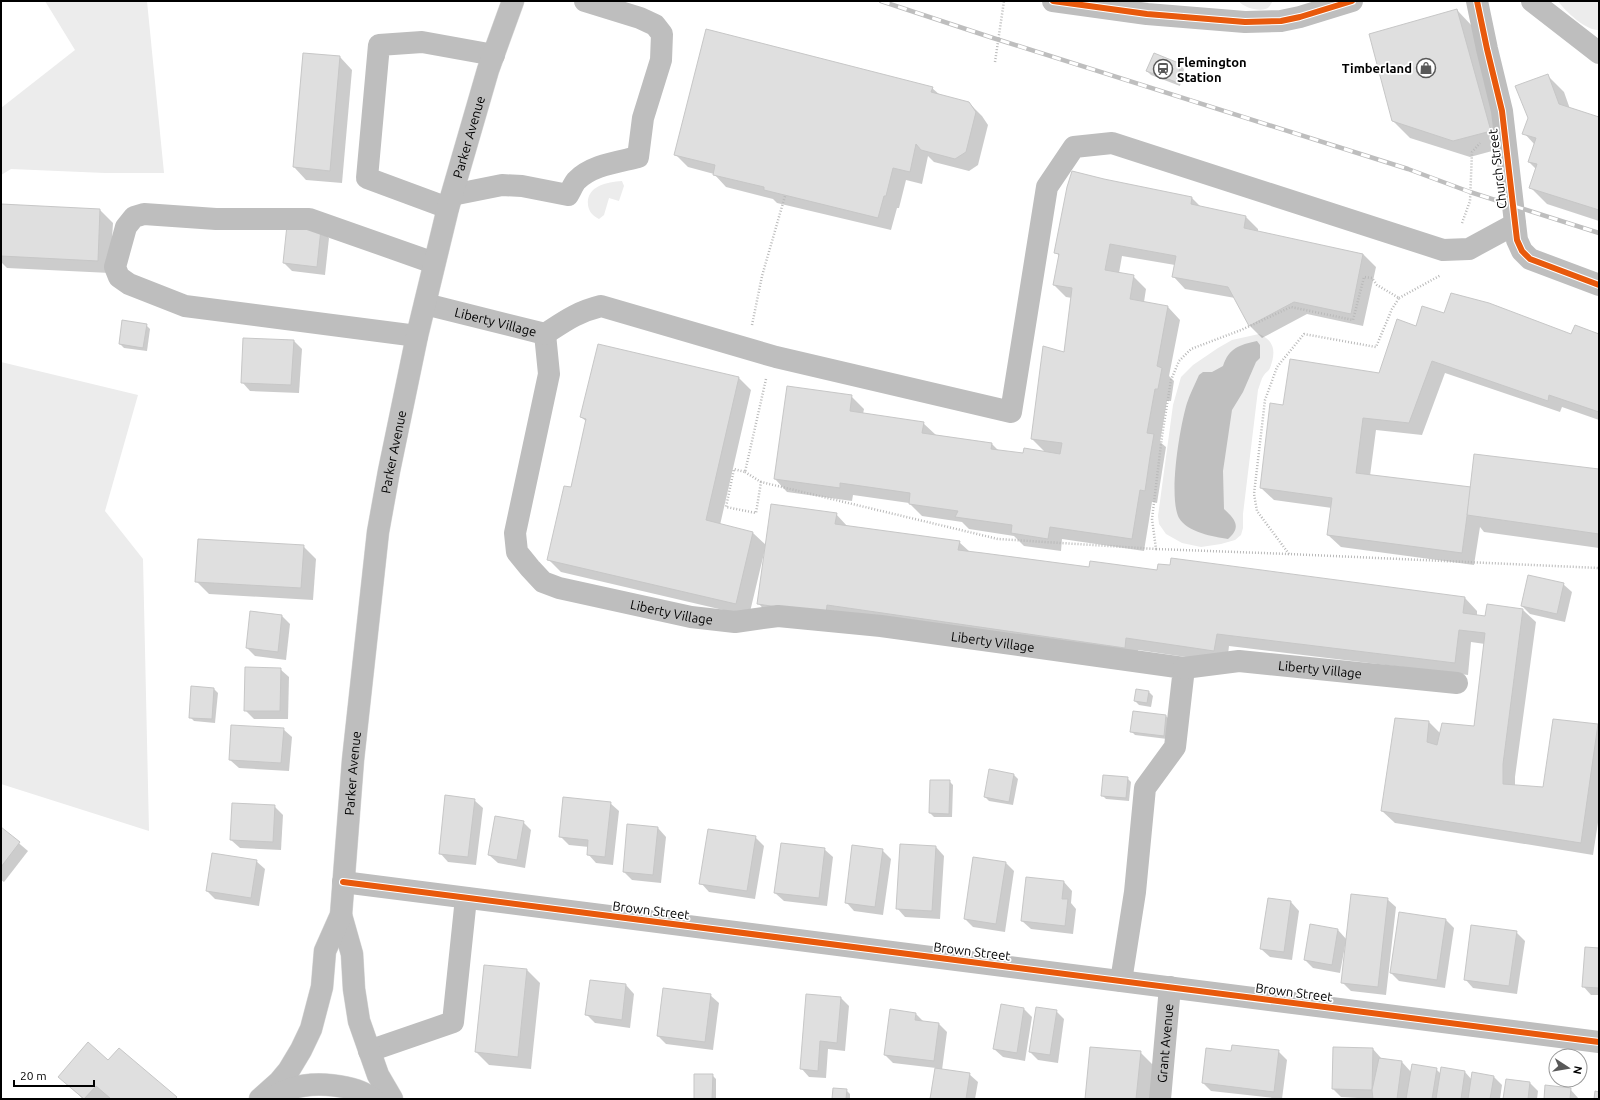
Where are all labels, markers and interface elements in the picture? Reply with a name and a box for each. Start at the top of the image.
place label: Flemington Station [1177,55,1247,84]
shop icon: Timberland [1415,57,1437,79]
station icon: Flemington Station [1152,58,1174,80]
place label: Timberland [1342,61,1412,75]
street label: Parker Avenue [450,94,487,180]
street label: Church Street [1485,128,1509,210]
street label: Liberty Village [453,305,538,339]
street label: Parker Avenue [378,409,408,495]
street label: Liberty Village [629,597,714,626]
street label: Liberty Village [950,629,1035,654]
street label: Liberty Village [1278,658,1363,680]
street label: Parker Avenue [342,730,363,816]
street label: Brown Street [612,898,690,922]
street label: Brown Street [933,939,1011,963]
street label: Brown Street [1255,980,1333,1004]
street label: Grant Avenue [1154,1003,1175,1083]
north arrow [1548,1048,1588,1088]
scale bar [14,1062,94,1088]
text: N [1571,1065,1585,1075]
text: 20 m [20,1069,47,1082]

